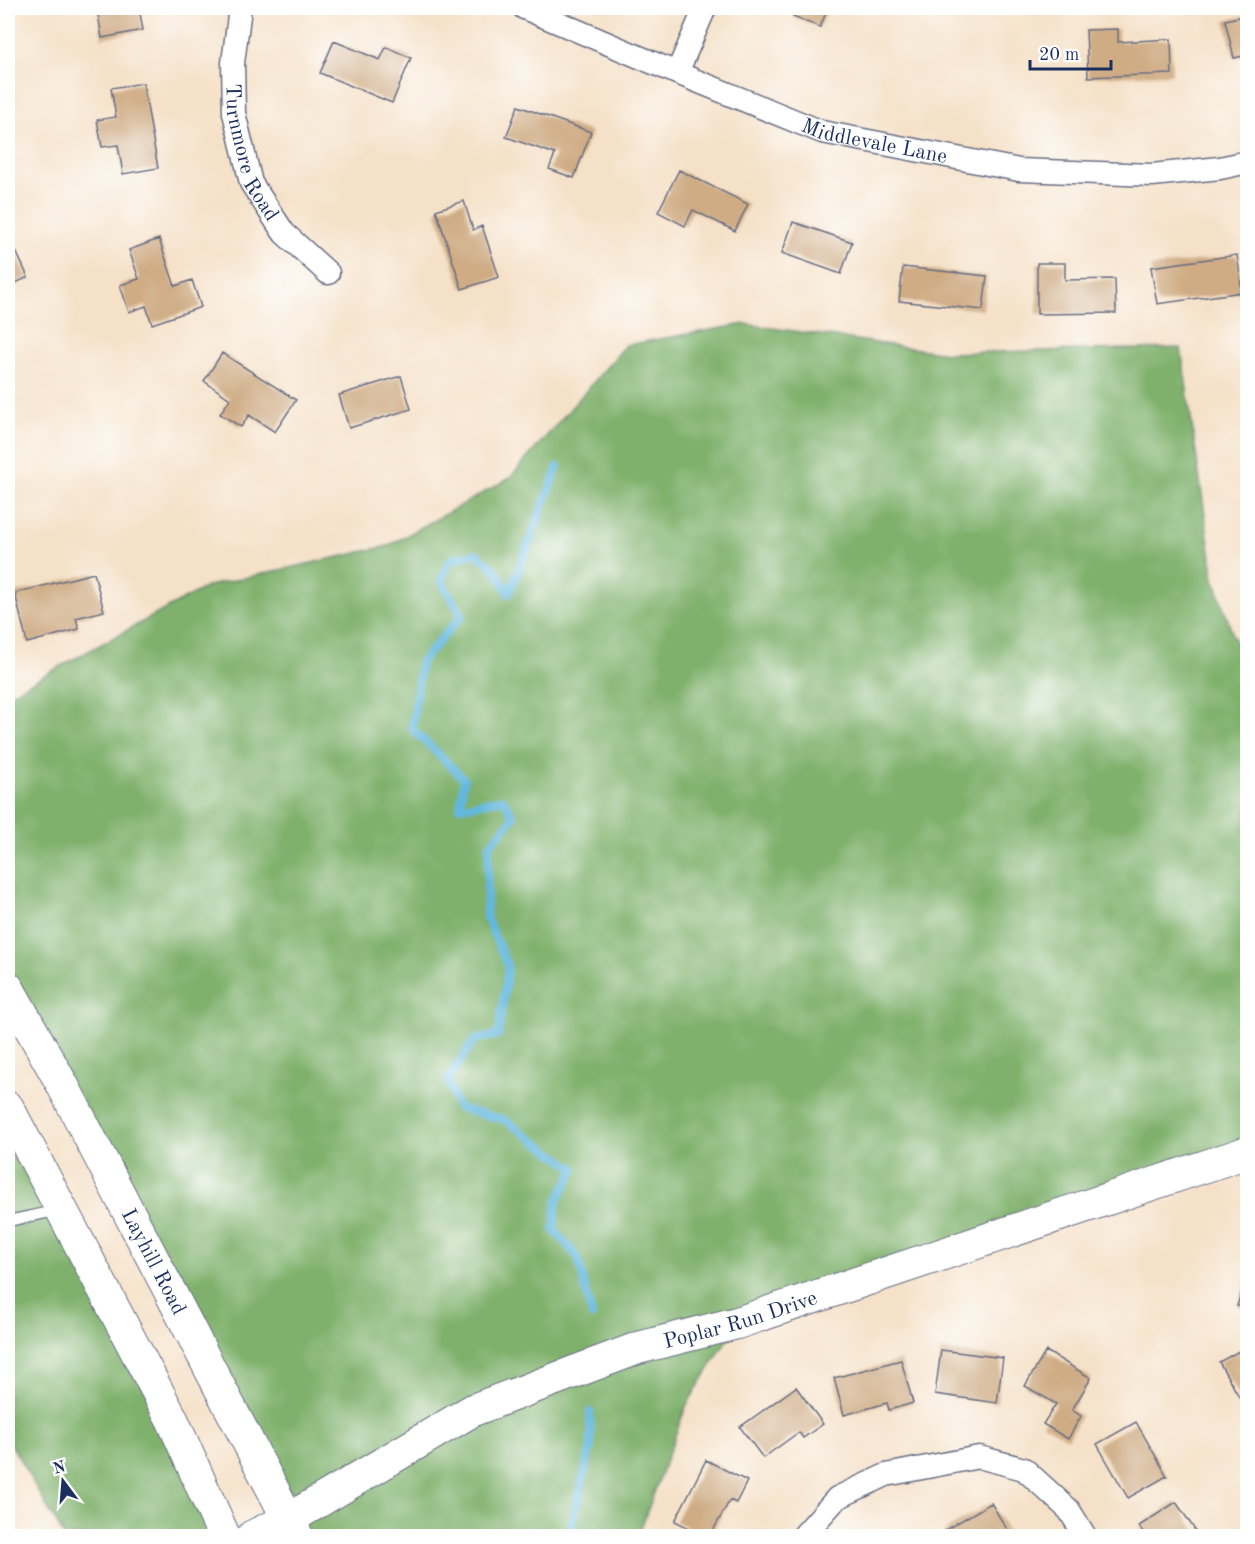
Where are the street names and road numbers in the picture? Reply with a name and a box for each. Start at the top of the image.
street label: Turnmore Road [221,83,282,225]
street label: Middlevale Lane [798,116,949,168]
street label: Layhill Road [117,1206,189,1319]
street label: Poplar Run Drive [662,1288,820,1353]

